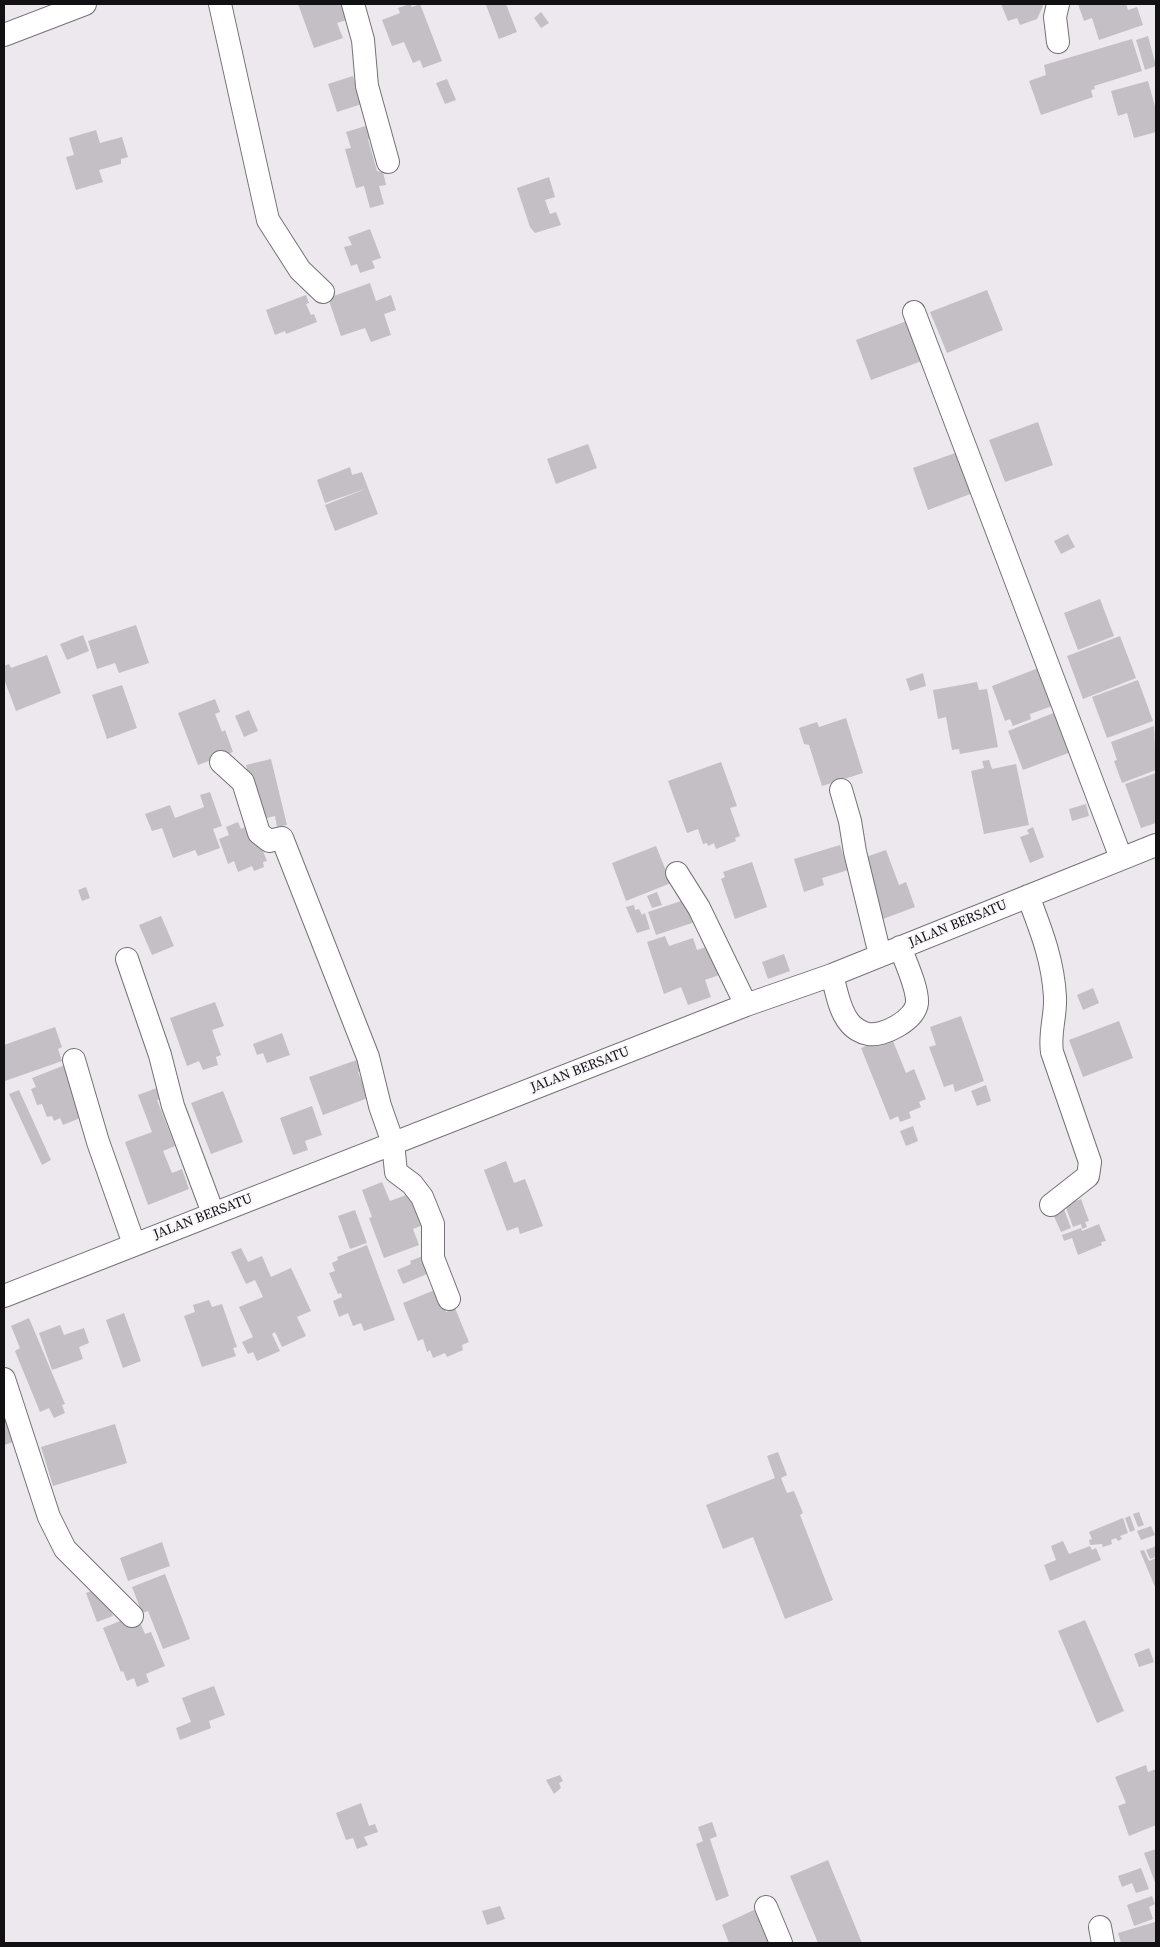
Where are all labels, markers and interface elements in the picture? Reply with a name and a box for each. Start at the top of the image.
street label: JALAN BERSATU [906,897,1010,951]
street label: JALAN BERSATU [528,1043,632,1097]
street label: JALAN BERSATU [151,1190,255,1244]

